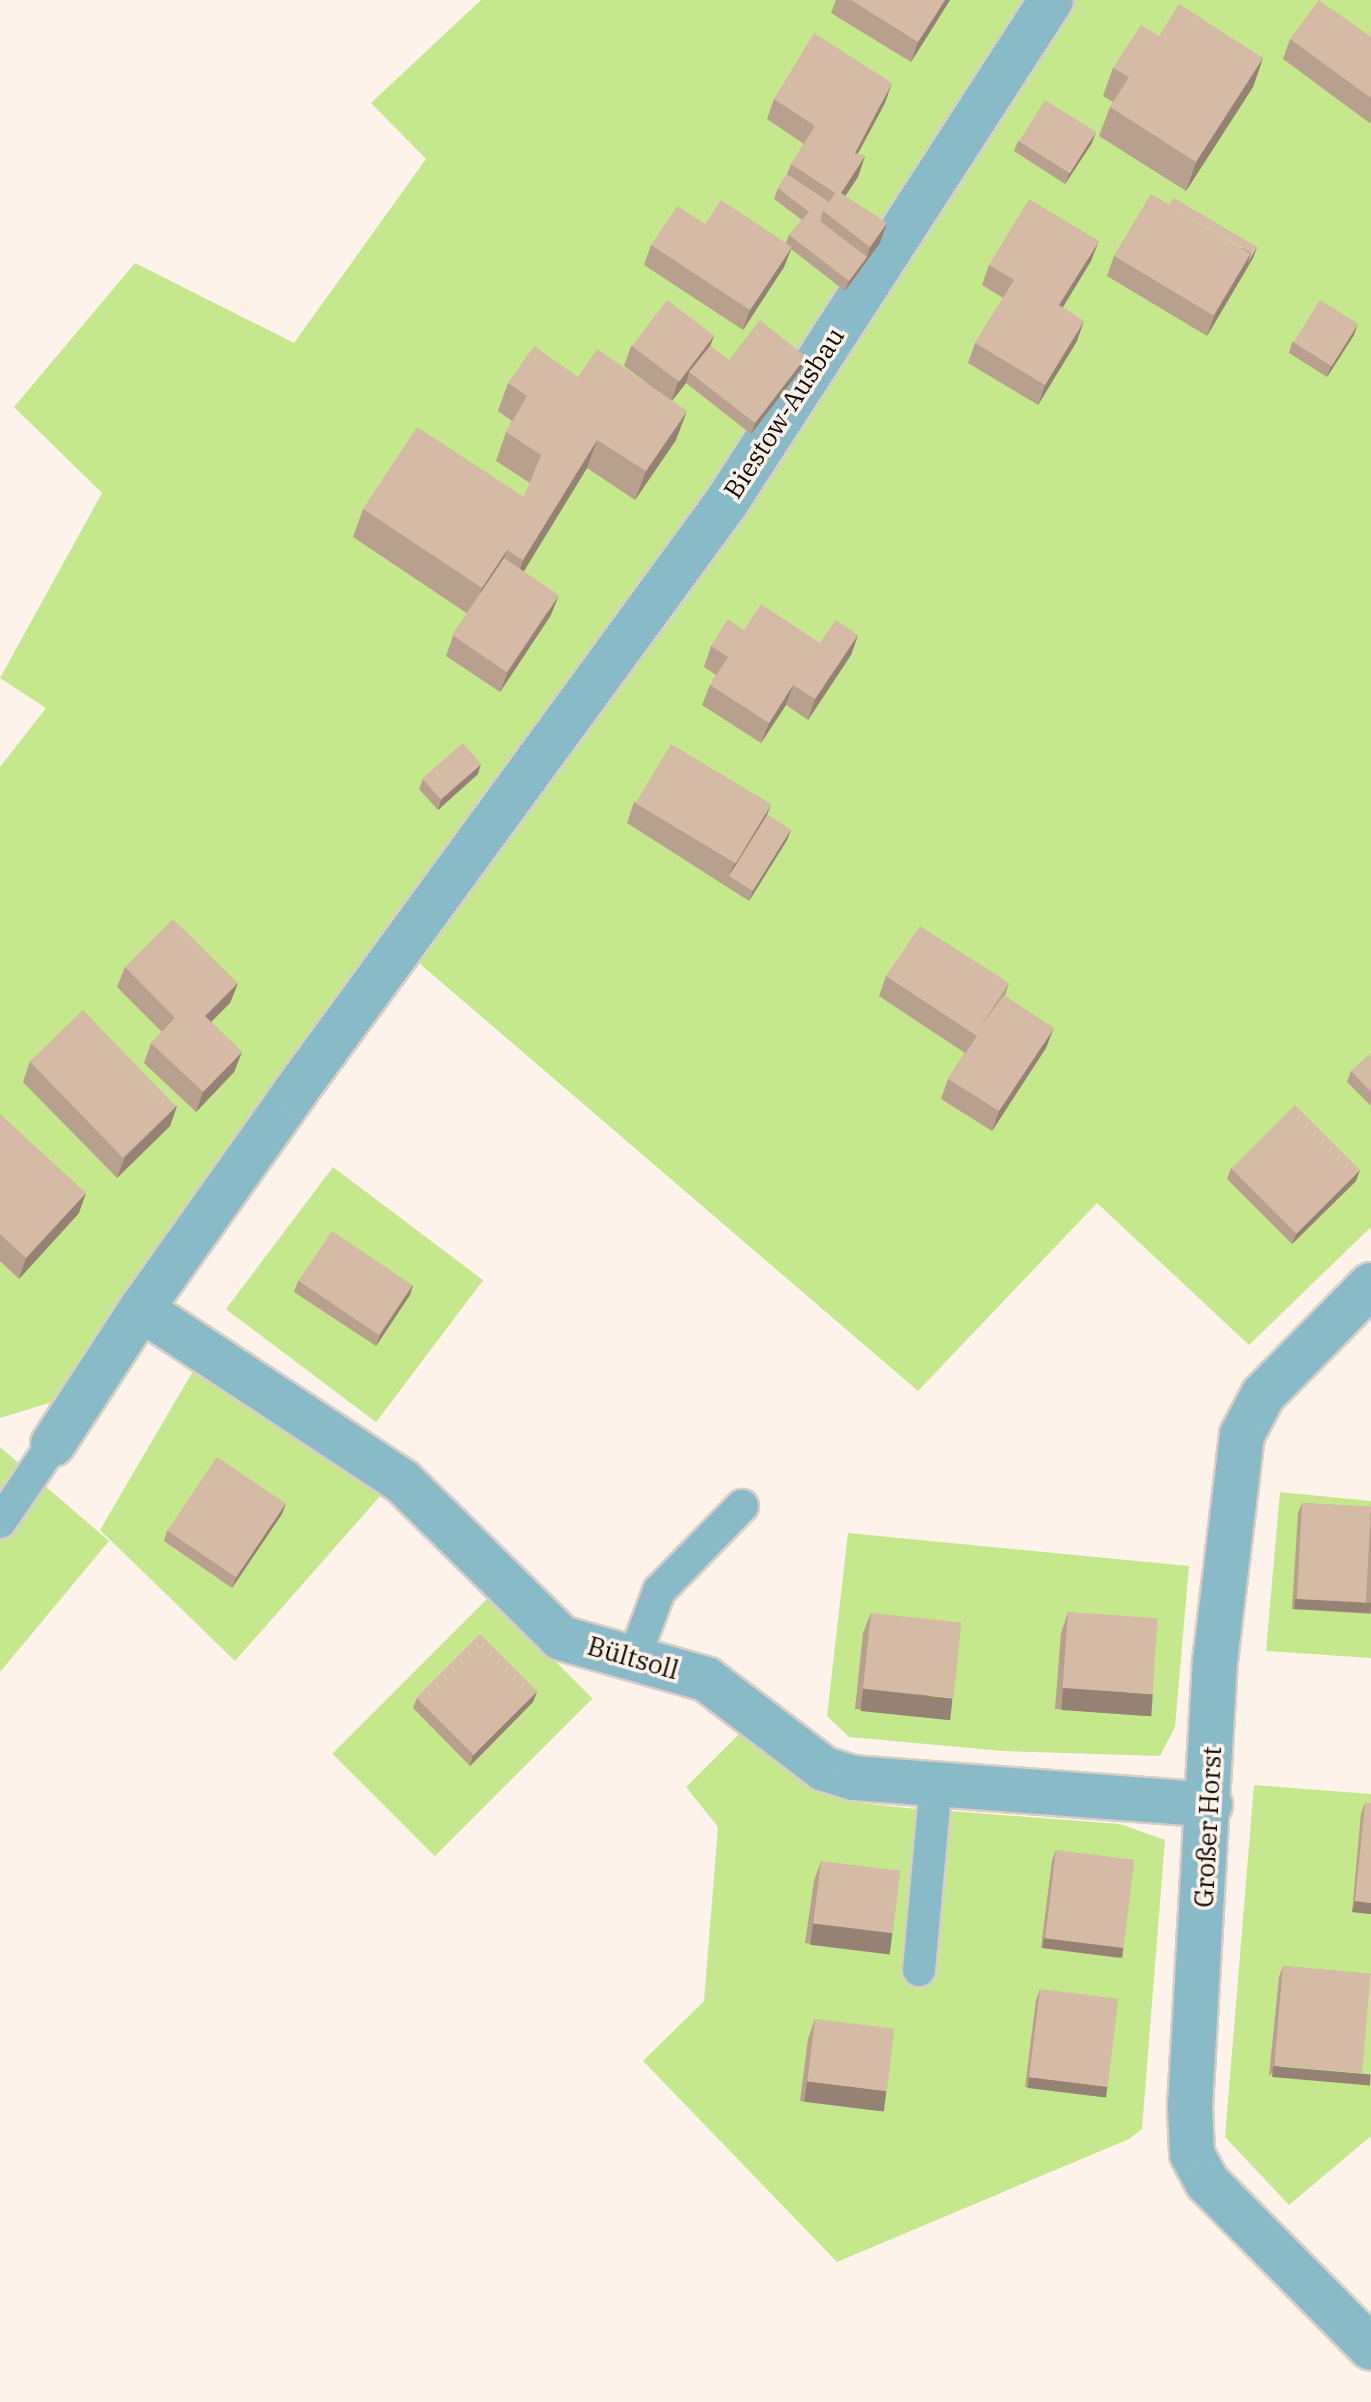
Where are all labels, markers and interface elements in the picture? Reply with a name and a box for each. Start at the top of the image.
street label: Biestow-Ausbau [717,322,851,504]
street label: Bültsoll [584,1630,682,1686]
street label: Großer Horst [1188,1746,1228,1908]

